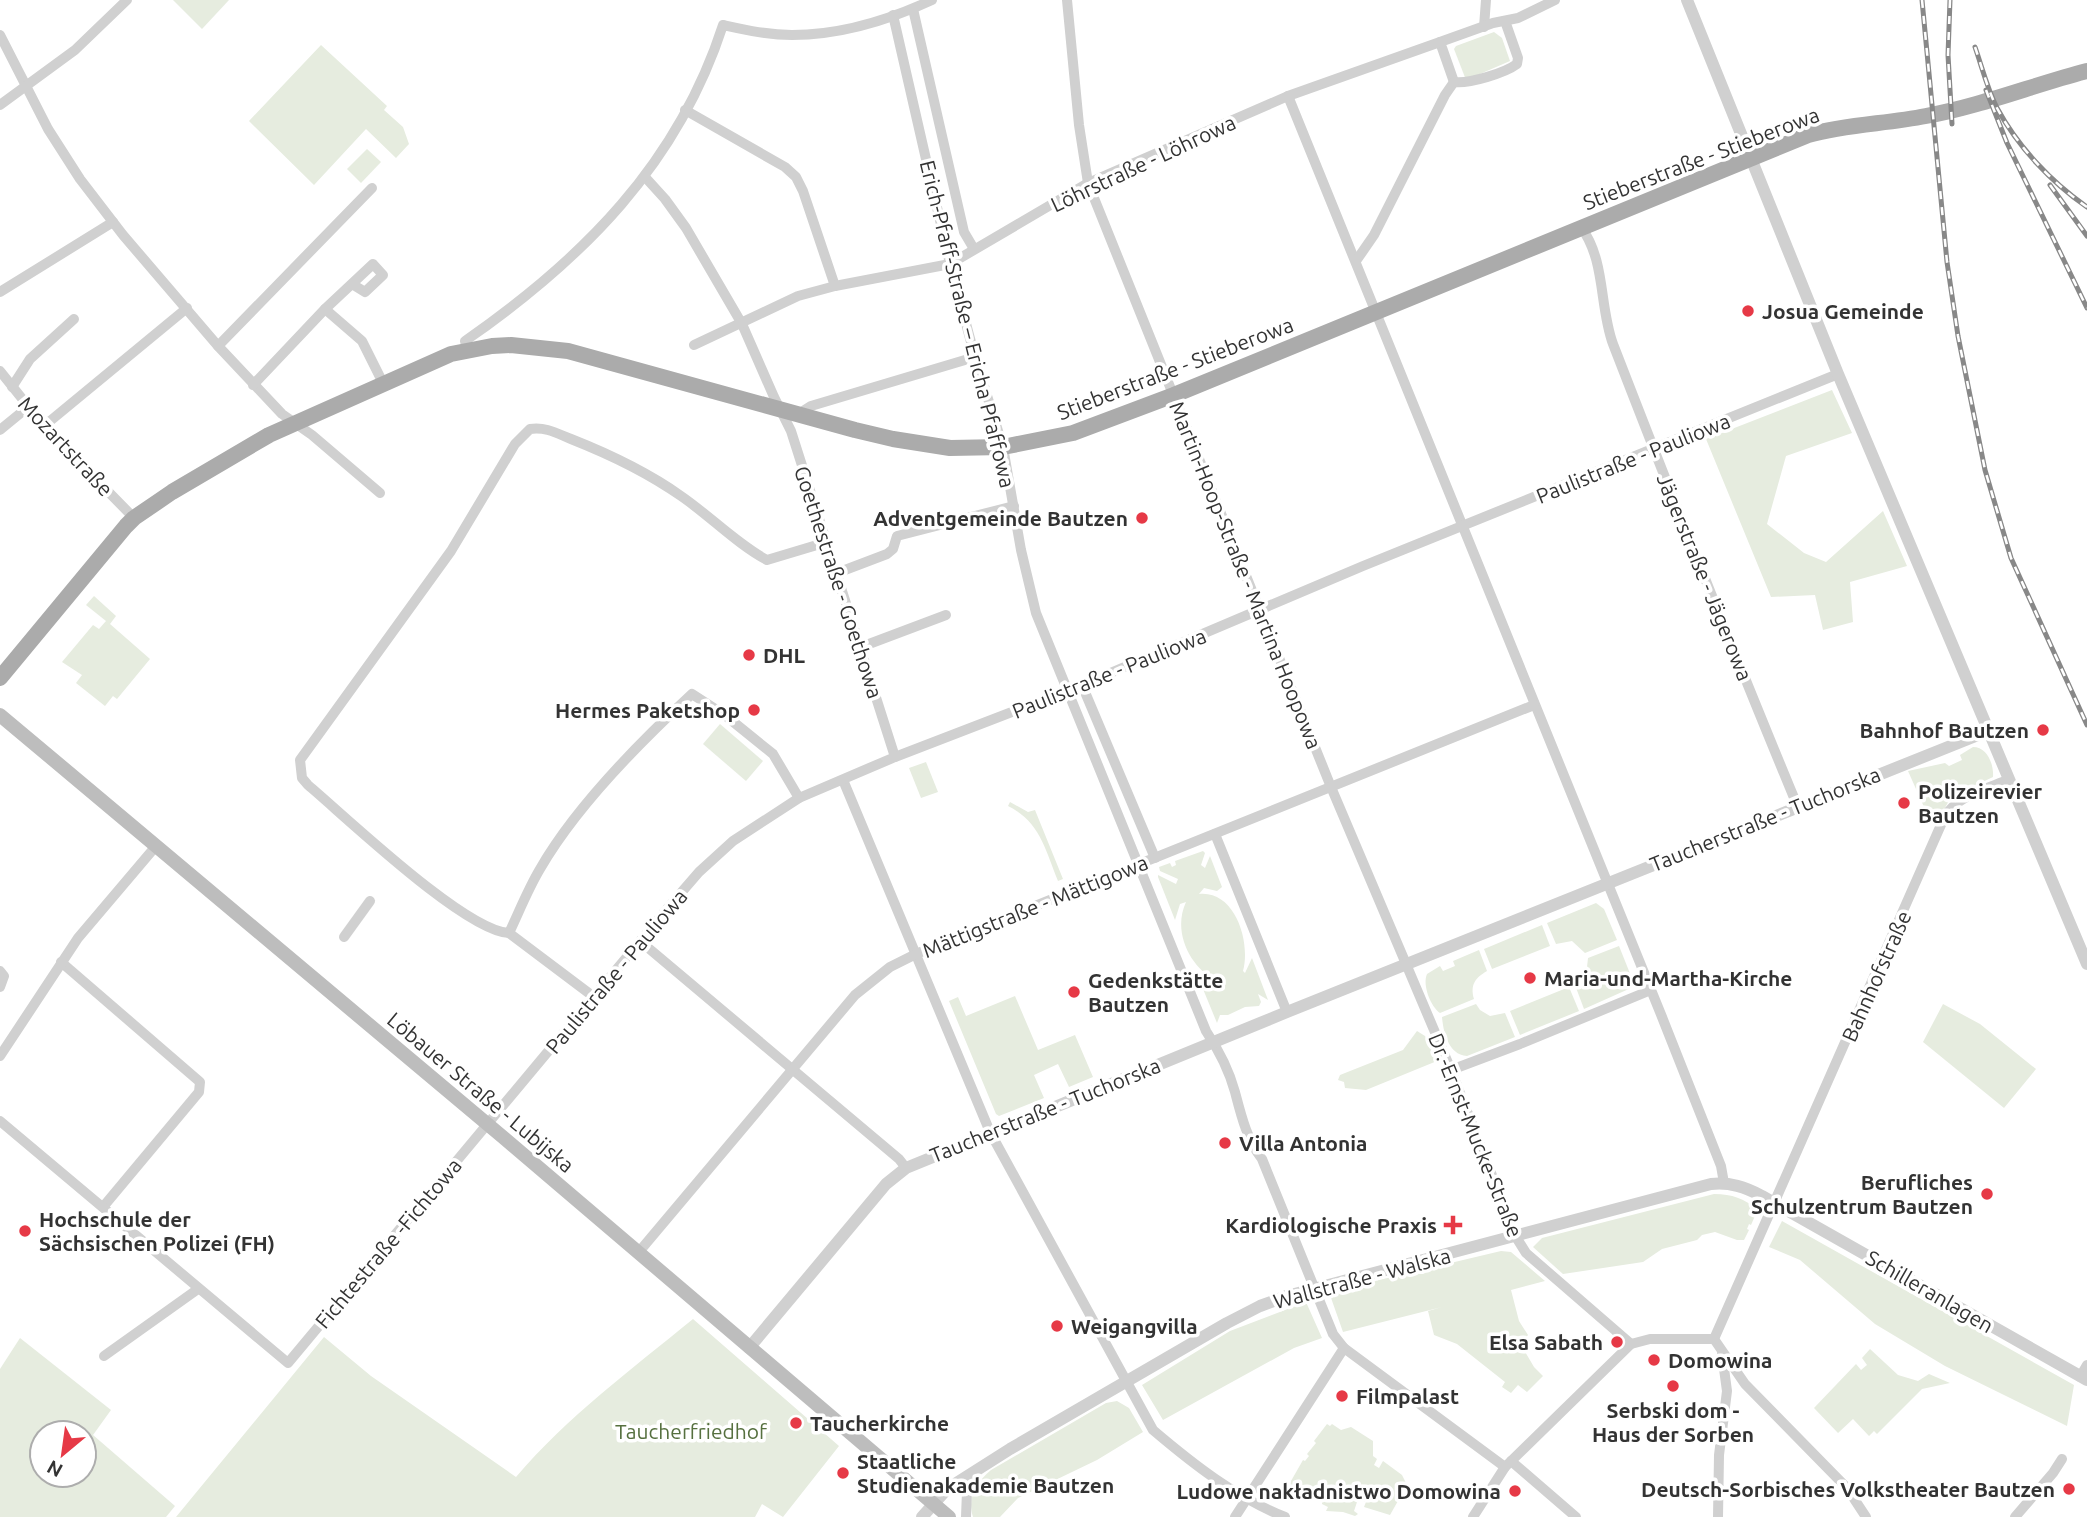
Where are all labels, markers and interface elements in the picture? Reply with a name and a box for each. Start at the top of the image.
street label: Stieberstraße - Stieberowa [1580,102,1822,214]
street label: Löhrstraße - Löhrowa [1047,110,1239,216]
street label: Erich-Pfaff-Straße – Ericha Pfaffowa [916,158,1020,490]
place label: Josua Gemeinde [1762,299,1924,323]
marker: Josua Gemeinde [1740,303,1756,319]
street label: Stieberstraße - Stieberowa [1054,312,1296,424]
street label: Mozartstraße [14,391,118,501]
street label: Martin-Hoop-Straße - Martina Hoopowa [1165,398,1327,752]
street label: Paulistraße - Pauliowa [1533,408,1733,508]
street label: Goethestraße - Goethowa [790,463,888,701]
street label: Jägerstraße - Jägerowa [1653,470,1757,684]
place label: Adventgemeinde Bautzen [873,506,1128,530]
marker: Adventgemeinde Bautzen [1134,510,1150,526]
street label: Paulistraße - Pauliowa [1009,623,1209,723]
place label: DHL [763,643,806,667]
marker: DHL [741,647,757,663]
place label: Hermes Paketshop [555,698,740,722]
marker: Hermes Paketshop [746,702,762,718]
place label: Bahnhof Bautzen [1859,718,2029,742]
marker: Bahnhof Bautzen [2035,722,2051,738]
street label: Taucherstraße - Tuchorska [1646,762,1884,876]
place label: Polizeirevier Bautzen [1918,779,2043,827]
marker: Polizeirevier Bautzen [1896,795,1912,811]
street label: Mättigstraße - Mättigowa [919,850,1151,962]
street label: Paulistraße - Pauliowa [540,884,692,1058]
street label: Bahnhofstraße [1836,907,1916,1045]
place label: Maria-und-Martha-Kirche [1544,966,1792,990]
place label: Gedenkstätte Bautzen [1088,968,1223,1016]
marker: Maria-und-Martha-Kirche [1522,970,1538,986]
marker: Gedenkstätte Bautzen [1066,984,1082,1000]
street label: Löbauer Straße - Lubijska [383,1007,579,1177]
street label: Dr.-Ernst-Mucke-Straße [1424,1030,1528,1240]
street label: Taucherstraße - Tuchorska [926,1053,1164,1167]
place label: Villa Antonia [1239,1131,1368,1155]
marker: Villa Antonia [1217,1135,1233,1151]
street label: Fichtestraße -Fichtowa [310,1153,466,1333]
place label: Berufliches Schulzentrum Bautzen [1751,1170,1973,1218]
marker: Berufliches Schulzentrum Bautzen [1979,1186,1995,1202]
place label: Hochschule der Sächsischen Polizei (FH) [39,1207,275,1255]
place label: Kardiologische Praxis [1225,1213,1437,1237]
marker: Kardiologische Praxis [1443,1215,1463,1235]
marker: Hochschule der Sächsischen Polizei (FH) [17,1223,33,1239]
street label: Wallstraße - Walska [1271,1243,1453,1313]
street label: Schilleranlagen [1862,1245,1998,1337]
place label: Weigangvilla [1071,1314,1198,1338]
marker: Weigangvilla [1049,1318,1065,1334]
place label: Elsa Sabath [1489,1330,1603,1354]
marker: Elsa Sabath [1609,1334,1625,1350]
place label: Domowina [1668,1348,1772,1372]
marker: Domowina [1646,1352,1662,1368]
marker: Serbski dom - Haus der Sorben [1665,1378,1681,1394]
place label: Filmpalast [1356,1384,1459,1408]
marker: Filmpalast [1334,1388,1350,1404]
place label: Serbski dom - Haus der Sorben [1592,1398,1754,1446]
place label: Taucherkirche [810,1411,949,1435]
marker: Taucherkirche [788,1415,804,1431]
north arrow [28,1419,98,1489]
park label: Taucherfriedhof [615,1419,768,1443]
place label: Staatliche Studienakademie Bautzen [857,1449,1114,1497]
text: N [43,1456,66,1482]
marker: Staatliche Studienakademie Bautzen [835,1465,851,1481]
place label: Deutsch-Sorbisches Volkstheater Bautzen [1641,1477,2055,1501]
place label: Ludowe nakładnistwo Domowina [1176,1479,1501,1503]
marker: Deutsch-Sorbisches Volkstheater Bautzen [2061,1481,2077,1497]
marker: Ludowe nakładnistwo Domowina [1507,1483,1523,1499]

